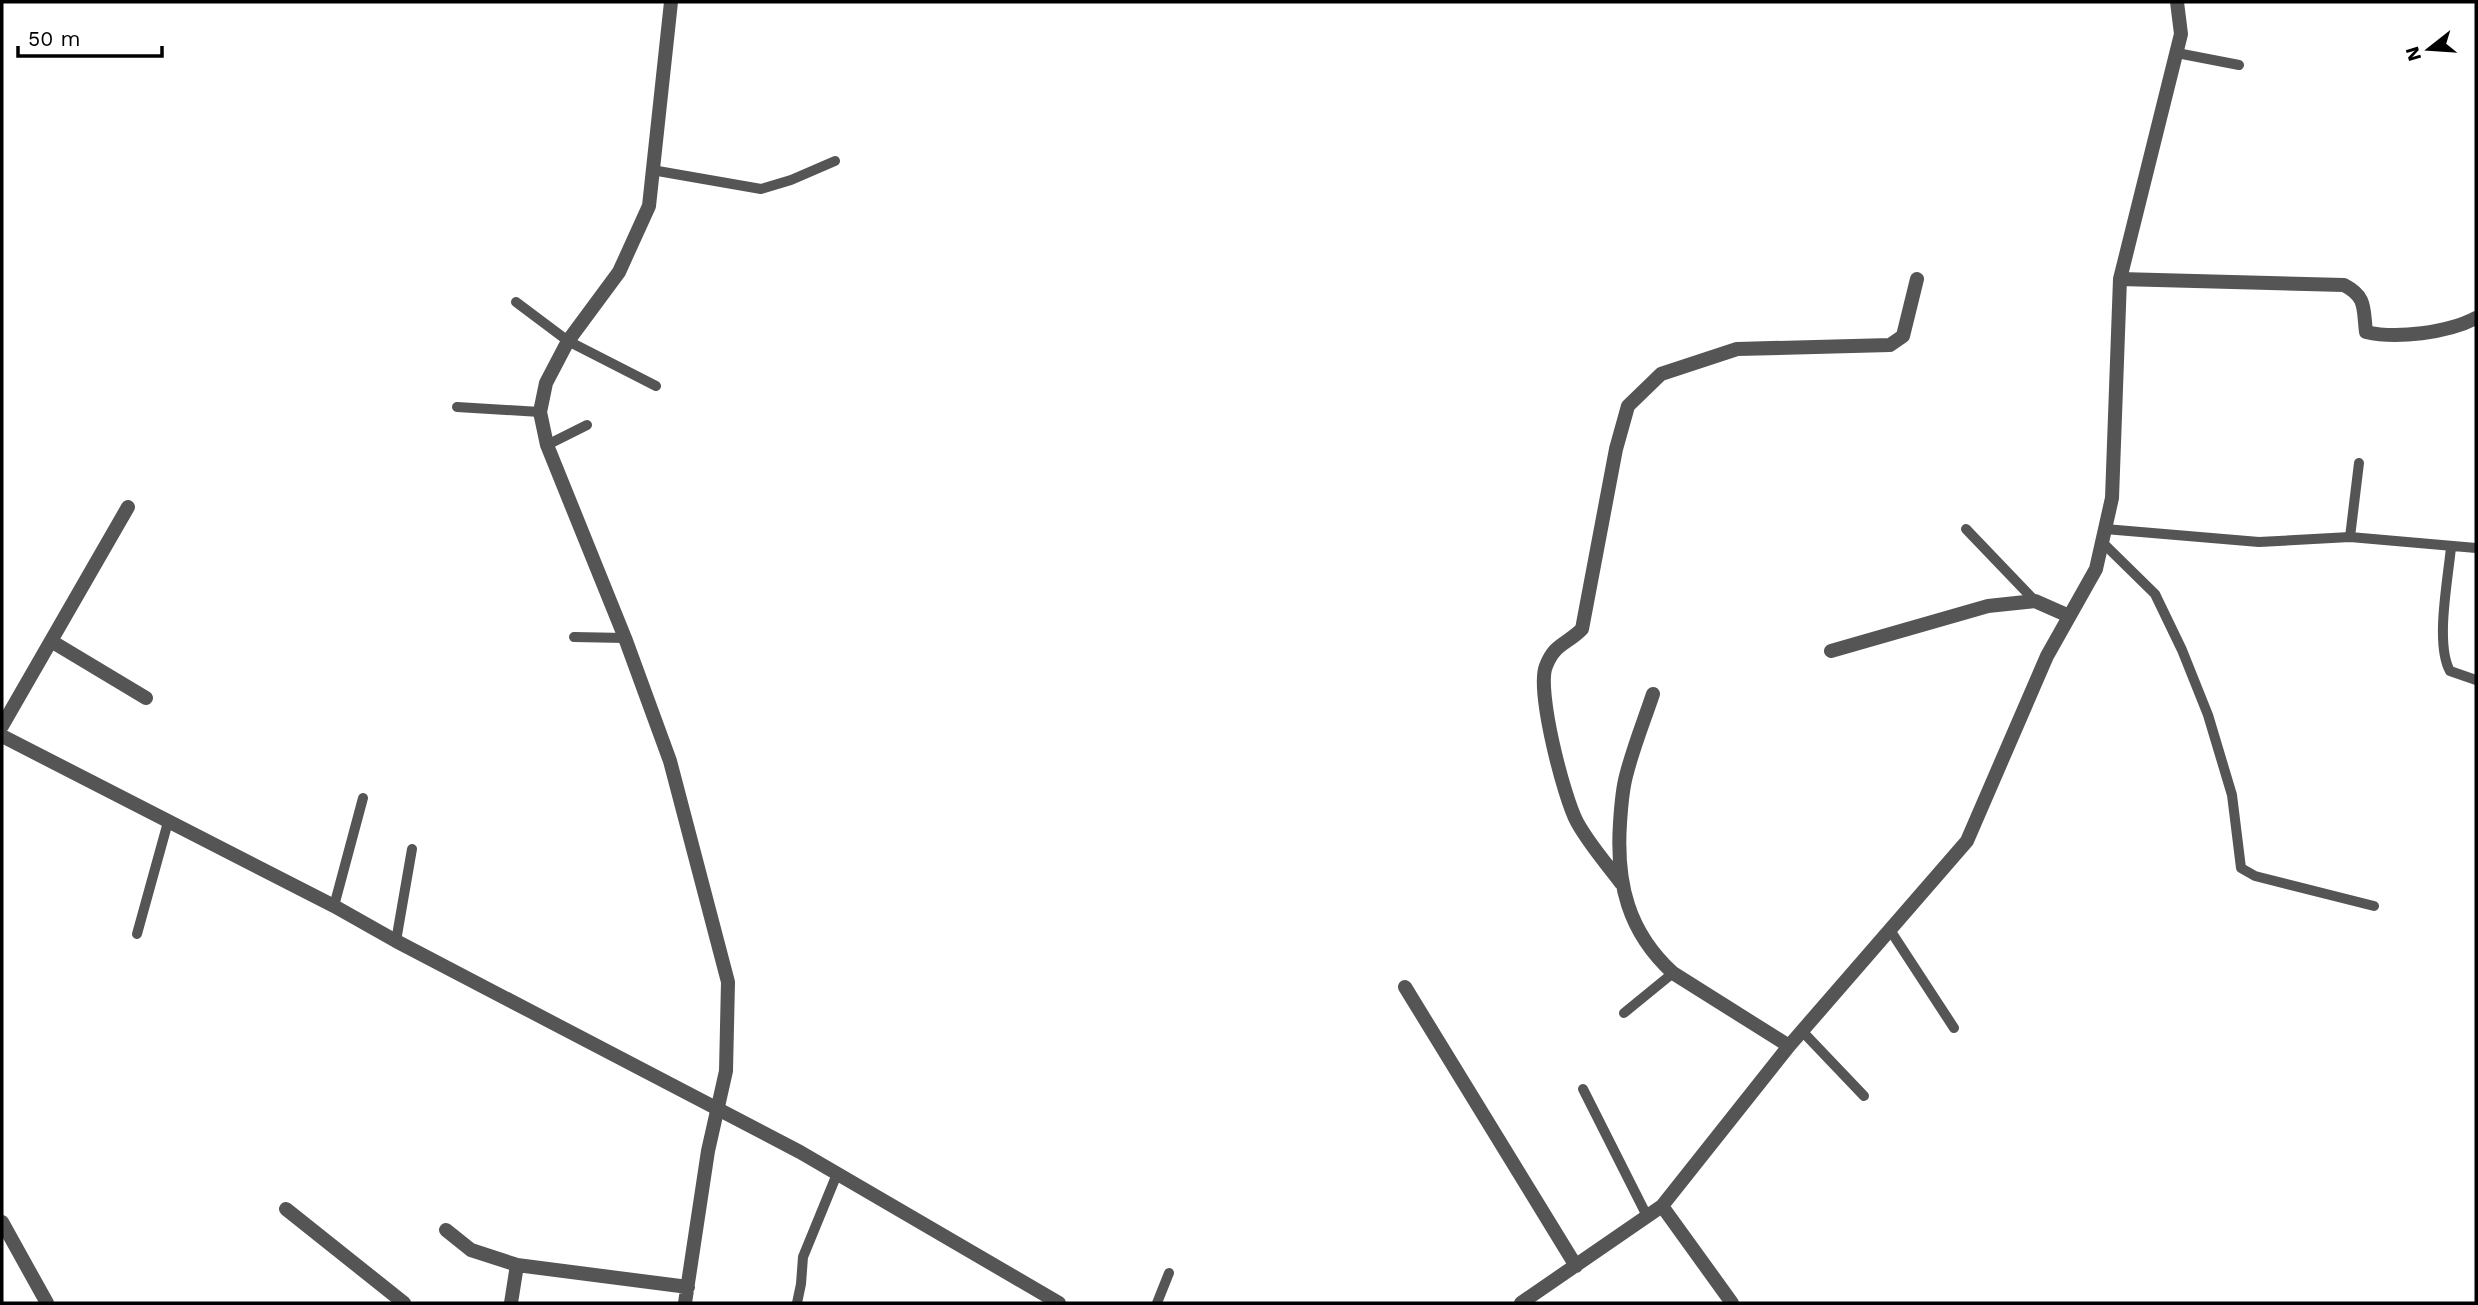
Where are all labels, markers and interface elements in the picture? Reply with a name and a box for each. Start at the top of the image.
scale bar [18,14,161,58]
north arrow [2394,14,2464,84]
text: 50 m [28,26,80,51]
text: N [2400,44,2426,64]

